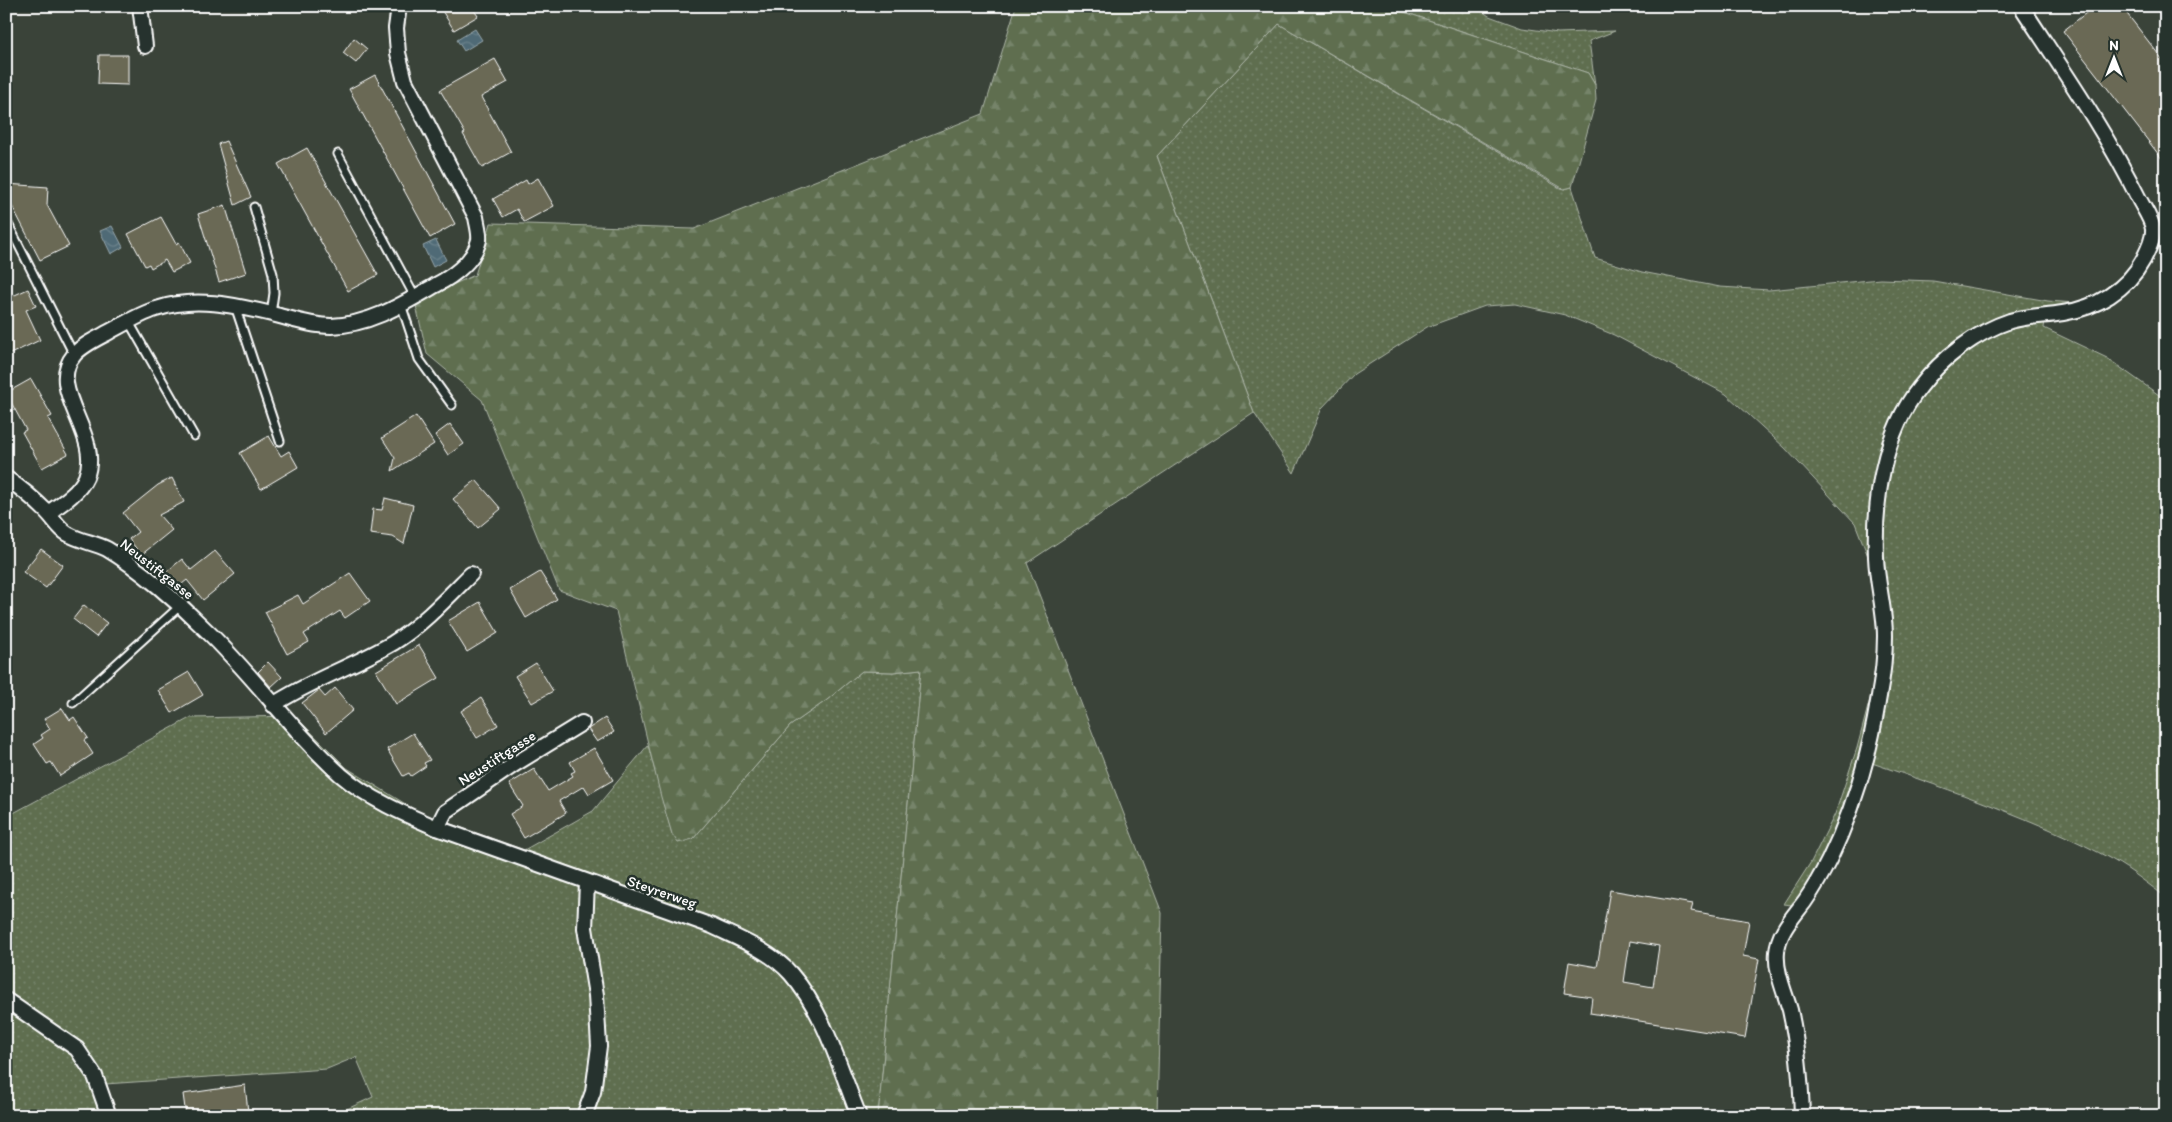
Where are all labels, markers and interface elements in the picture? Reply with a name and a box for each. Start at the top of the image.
north arrow [2090,32,2140,82]
text: N [2109,37,2119,54]
street label: Neustiftgasse [117,535,197,603]
street label: Neustiftgasse [455,726,539,790]
street label: Steyrerweg [625,872,699,912]

